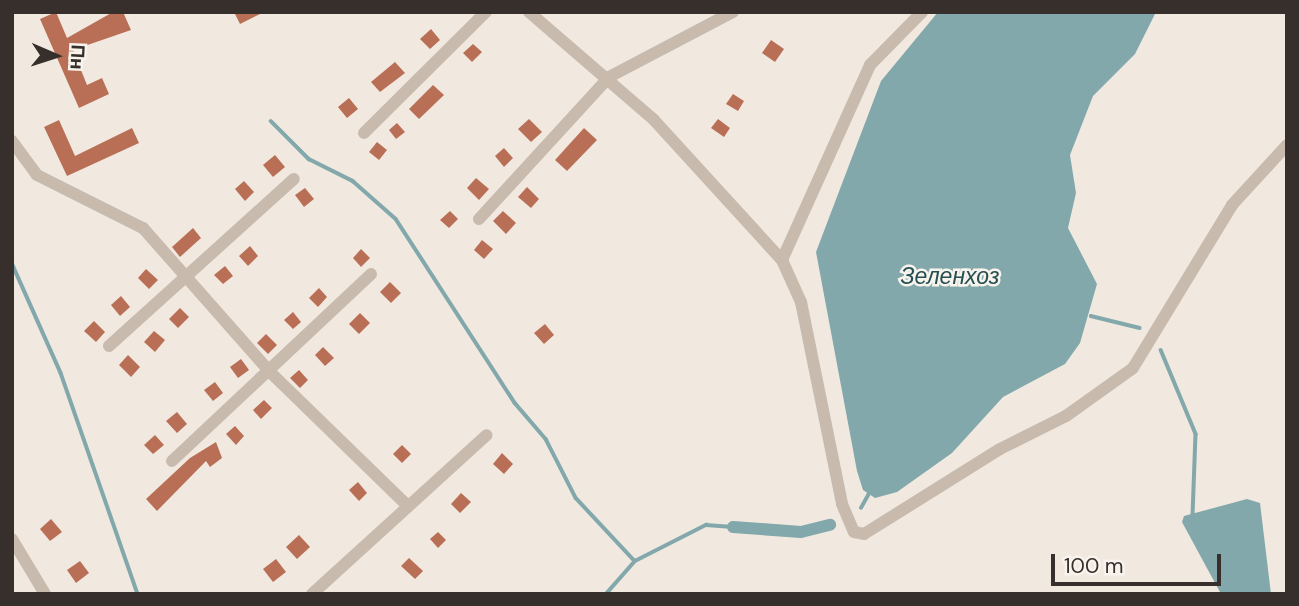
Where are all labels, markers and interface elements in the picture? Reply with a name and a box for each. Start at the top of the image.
north arrow [21,21,91,91]
text: Пн [64,44,91,70]
water label: Зеленхоз [900,262,1000,290]
scale bar [1054,540,1224,584]
text: 100 m [1064,552,1124,580]

